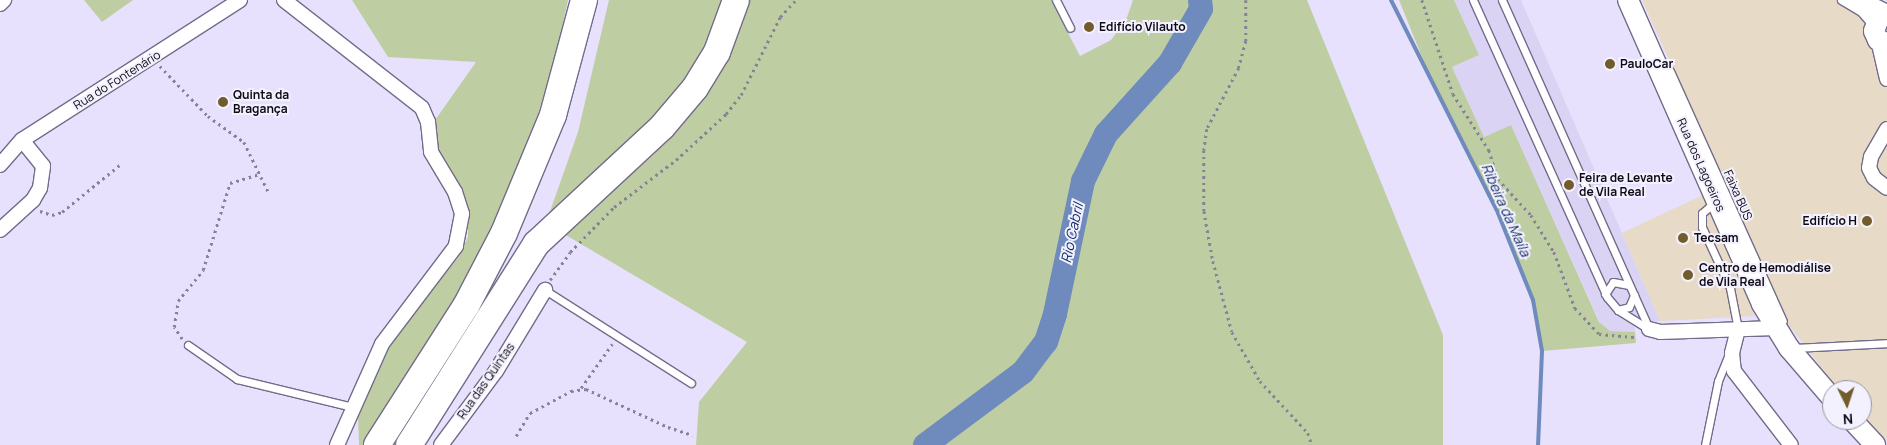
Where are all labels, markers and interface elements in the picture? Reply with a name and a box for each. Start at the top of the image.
place label: Edifício Vilauto [1099,20,1186,34]
marker: Edifício Vilauto [1083,21,1095,33]
street label: Rua do Fontenário [71,47,163,113]
place label: PauloCar [1620,57,1673,71]
marker: PauloCar [1604,58,1616,70]
place label: Quinta da Bragança [233,88,289,116]
marker: Quinta da Bragança [217,96,229,108]
street label: Rua dos Lagoeiros [1674,116,1728,214]
water label: Ribeira da Maíla [1478,161,1534,259]
street label: Faixa BUS [1721,168,1755,222]
place label: Feira de Levante de Vila Real [1579,171,1673,199]
marker: Feira de Levante de Vila Real [1563,179,1575,191]
water label: Rio Cabril [1057,201,1087,265]
place label: Edifício H [1803,214,1857,228]
marker: Edifício H [1861,215,1873,227]
marker: Tecsam [1676,231,1690,245]
place label: Tecsam [1694,231,1739,245]
place label: Centro de Hemodiálise de Vila Real [1699,261,1831,289]
marker: Centro de Hemodiálise de Vila Real [1681,268,1695,282]
street label: Rua das Quintas [454,340,518,422]
north arrow [1822,380,1872,430]
text: N [1842,410,1854,429]

